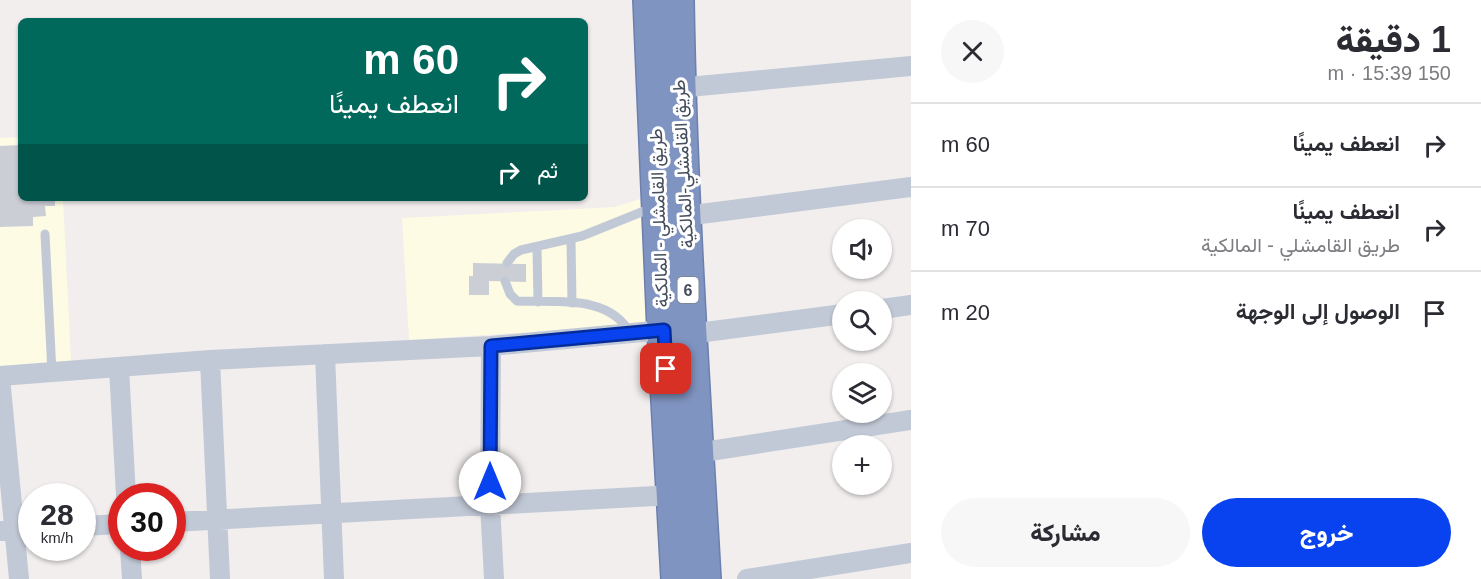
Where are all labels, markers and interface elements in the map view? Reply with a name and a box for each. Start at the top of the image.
text: 1 دقيقة [1336,19,1451,60]
button: close [941,20,1004,83]
text: 60 m [363,36,459,83]
icon: right [480,42,558,120]
text: 150 m · 15:39 [1328,62,1451,84]
street label: طريق القامشلي-المالكية [669,79,702,249]
text: انعطف يمينًا [329,89,459,119]
street label: طريق القامشلي - المالكية [646,128,677,308]
icon: right [1418,129,1451,162]
text: انعطف يمينًا [1292,131,1400,156]
text: 60 m [941,132,990,157]
icon: right [492,156,525,189]
text: ثم [537,158,558,183]
text: انعطف يمينًا [1292,199,1400,224]
icon: right [1418,213,1451,246]
text: 70 m [941,216,990,241]
map controls [832,219,892,495]
button: sound [832,219,892,279]
text: طريق القامشلي - المالكية [1201,234,1400,256]
road number: 6 [678,277,698,303]
button: search [832,291,892,351]
icon: arrive [1418,297,1451,330]
text: الوصول إلى الوجهة [1236,299,1400,324]
text: 20 m [941,300,990,325]
pin [640,343,691,394]
icon: arrive [649,352,682,385]
button: layers [832,363,892,423]
button: + [832,435,892,495]
position arrow [458,450,522,514]
speed limit sign: 30 [108,483,186,561]
text: 28 [40,498,74,531]
button: مشاركة [941,498,1190,567]
button: خروج [1202,498,1451,567]
text: km/h [41,529,73,546]

